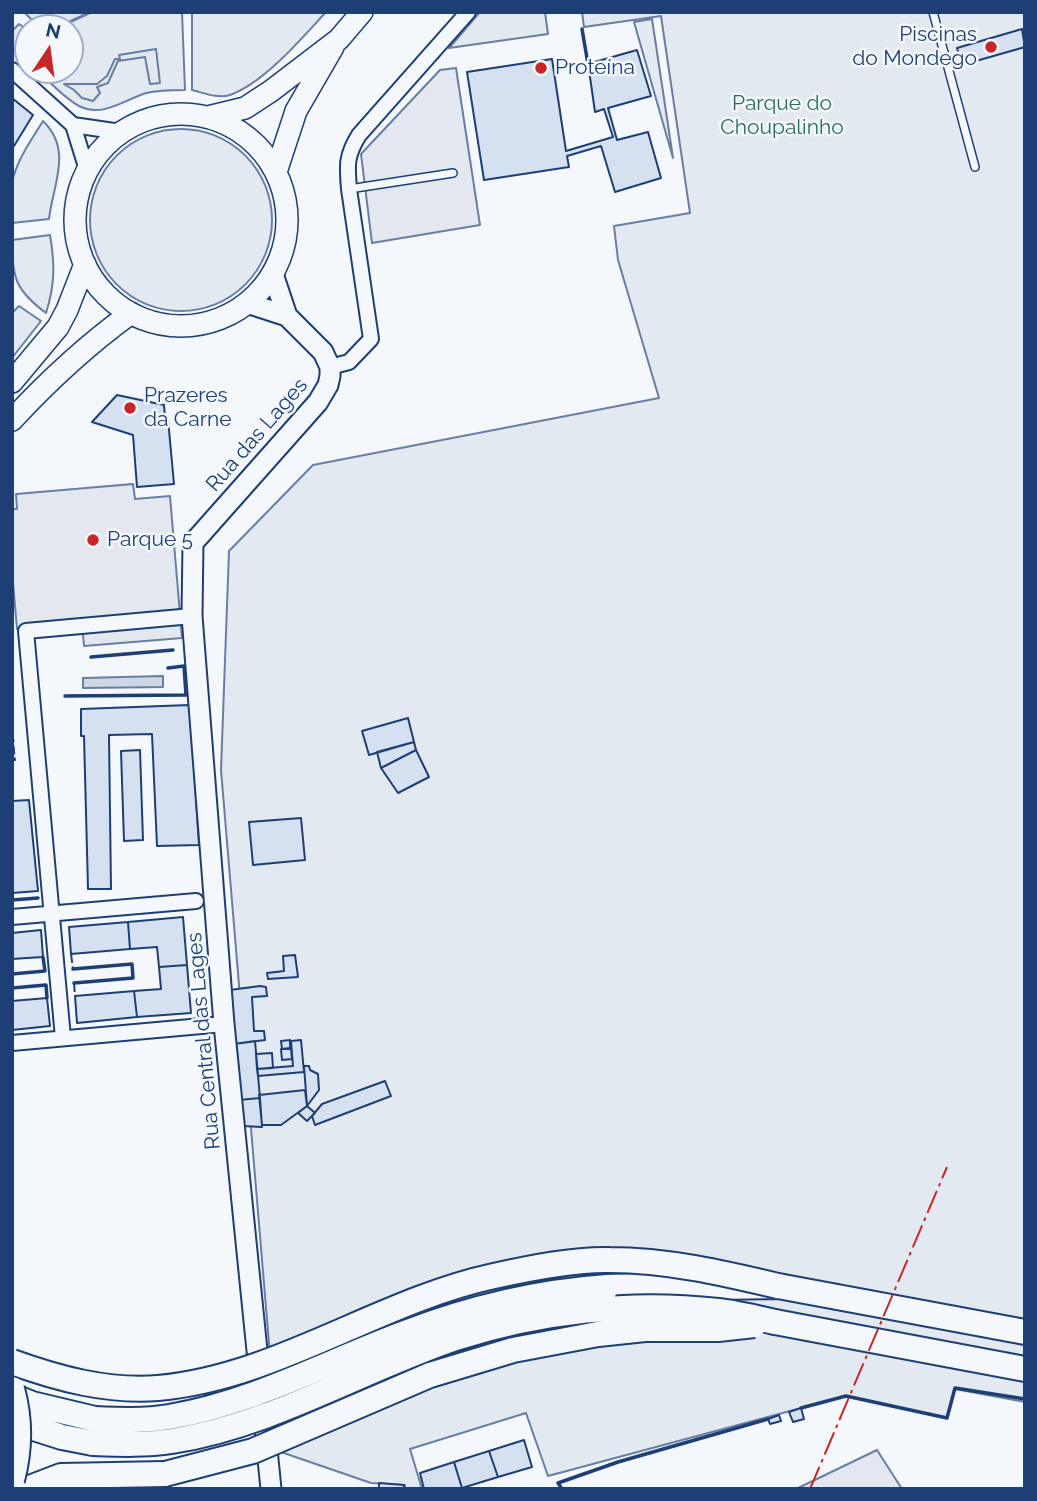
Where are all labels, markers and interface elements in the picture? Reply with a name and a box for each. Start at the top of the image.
north arrow [14,14,84,84]
text: N [44,18,63,43]
place label: Piscinas do Mondego [852,22,977,72]
marker: Piscinas do Mondego [983,39,999,55]
place label: Proteína [555,55,635,81]
marker: Proteína [533,60,549,76]
park label: Parque do Choupalinho [720,91,844,141]
street label: Rua das Lages [201,373,313,497]
place label: Prazeres da Carne [144,383,232,433]
marker: Prazeres da Carne [122,400,138,416]
place label: Parque 5 [107,527,193,553]
marker: Parque 5 [85,532,101,548]
street label: Rua Central das Lages [182,931,226,1151]

